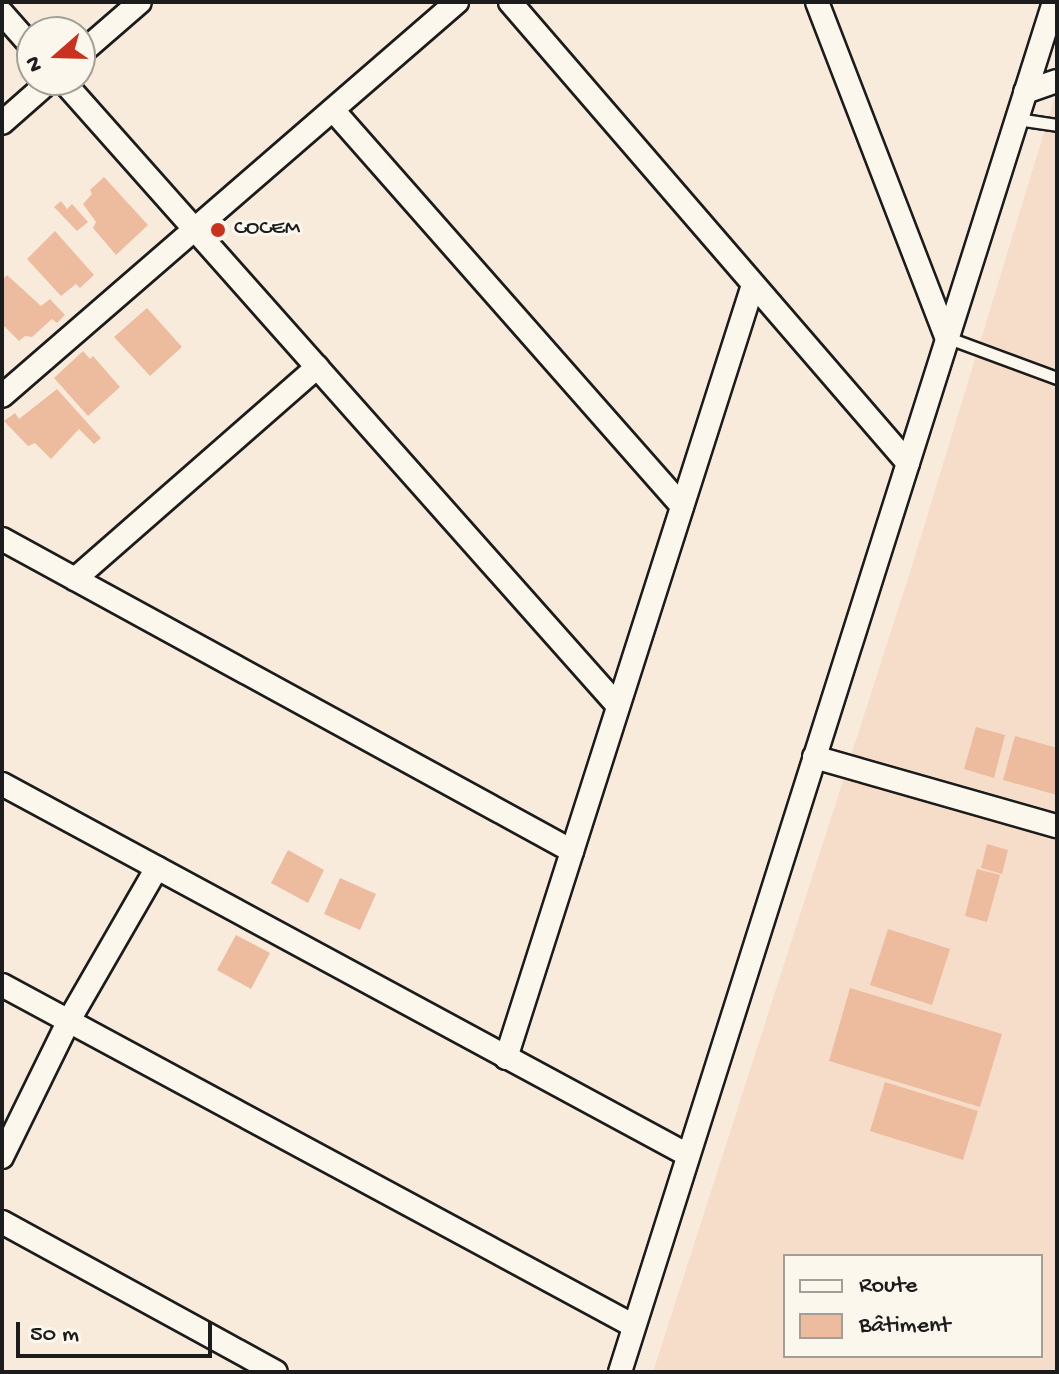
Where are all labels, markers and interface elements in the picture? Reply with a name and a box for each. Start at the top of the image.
north arrow [16,16,96,96]
text: N [21,52,50,75]
place label: COCEM [234,217,300,243]
marker: COCEM [209,221,227,239]
legend [783,1254,1043,1358]
text: Route [859,1272,917,1301]
scale bar [20,1306,216,1356]
text: Bâtiment [859,1312,950,1341]
text: 50 m [30,1321,79,1350]

